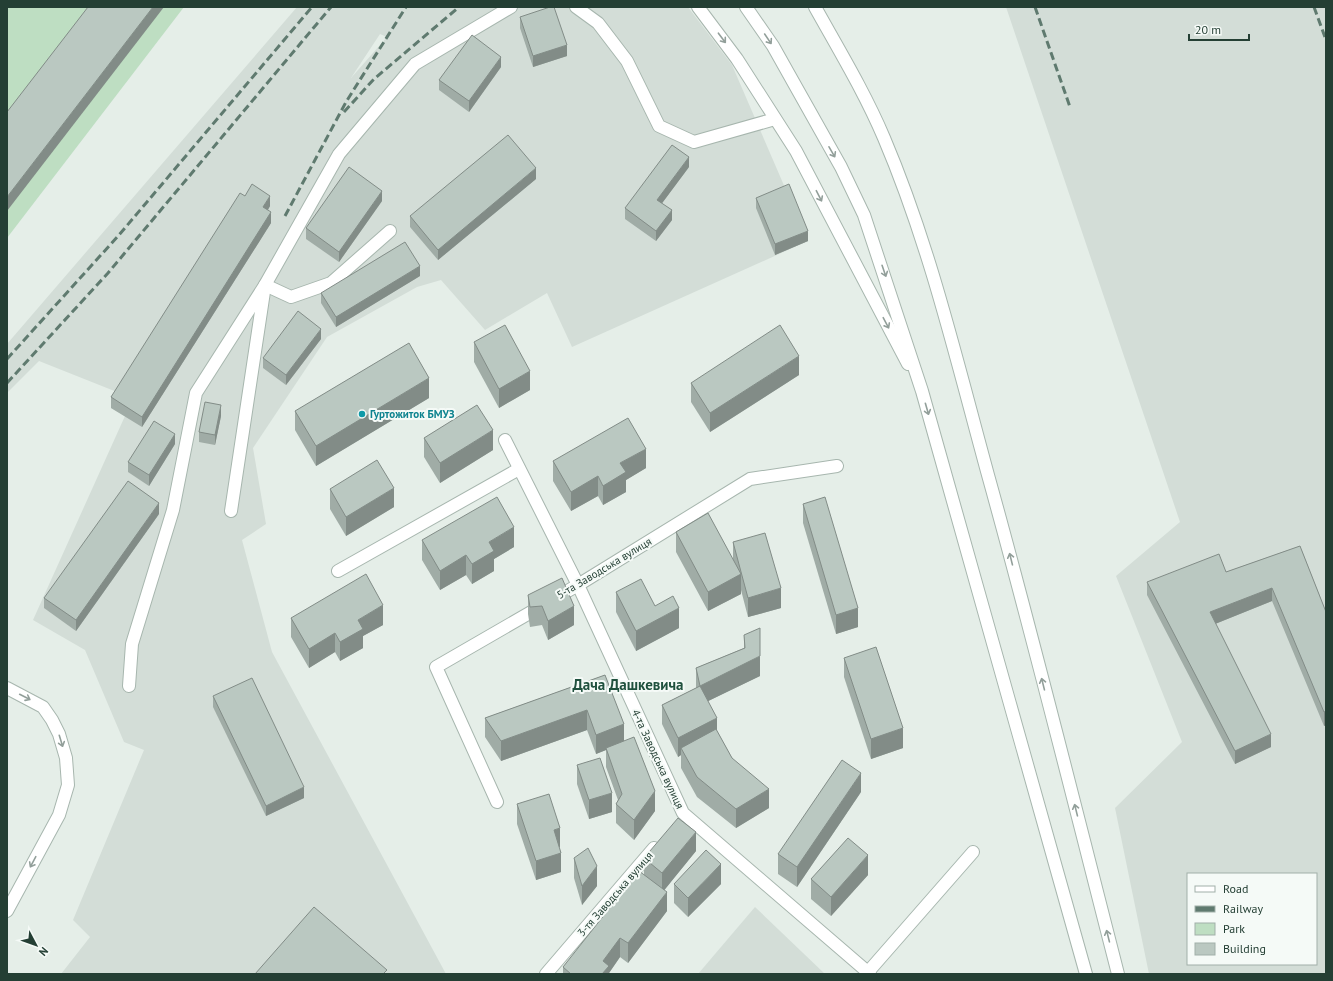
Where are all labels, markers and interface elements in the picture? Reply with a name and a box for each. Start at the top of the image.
scale bar [1189,16,1249,42]
text: 20 m [1195,22,1221,37]
one-way arrow [717,32,726,43]
one-way arrow [764,34,772,45]
one-way arrow [829,146,837,158]
one-way arrow [816,190,823,202]
one-way arrow [880,265,888,277]
one-way arrow [883,317,890,329]
one-way arrow [924,402,931,415]
place label: Гуртожиток БМУЗ [370,407,455,421]
marker: Гуртожиток БМУЗ [357,409,367,419]
street label: 5-та Заводська вулиця [554,534,654,602]
one-way arrow [1007,552,1014,565]
district label: Дача Дашкевича [572,675,684,694]
one-way arrow [1039,678,1046,691]
one-way arrow [19,694,31,701]
street label: 4-та Заводська вулиця [629,707,687,811]
one-way arrow [58,734,65,747]
one-way arrow [1071,804,1079,817]
street label: 3-тя Заводська вулиця [574,849,656,939]
one-way arrow [29,856,37,868]
legend [1187,873,1317,965]
text: Road [1223,881,1248,896]
text: Railway [1223,901,1263,916]
text: Park [1223,921,1245,936]
north arrow [16,925,56,965]
one-way arrow [1104,930,1111,943]
text: Building [1223,941,1266,956]
text: N [36,944,51,959]

